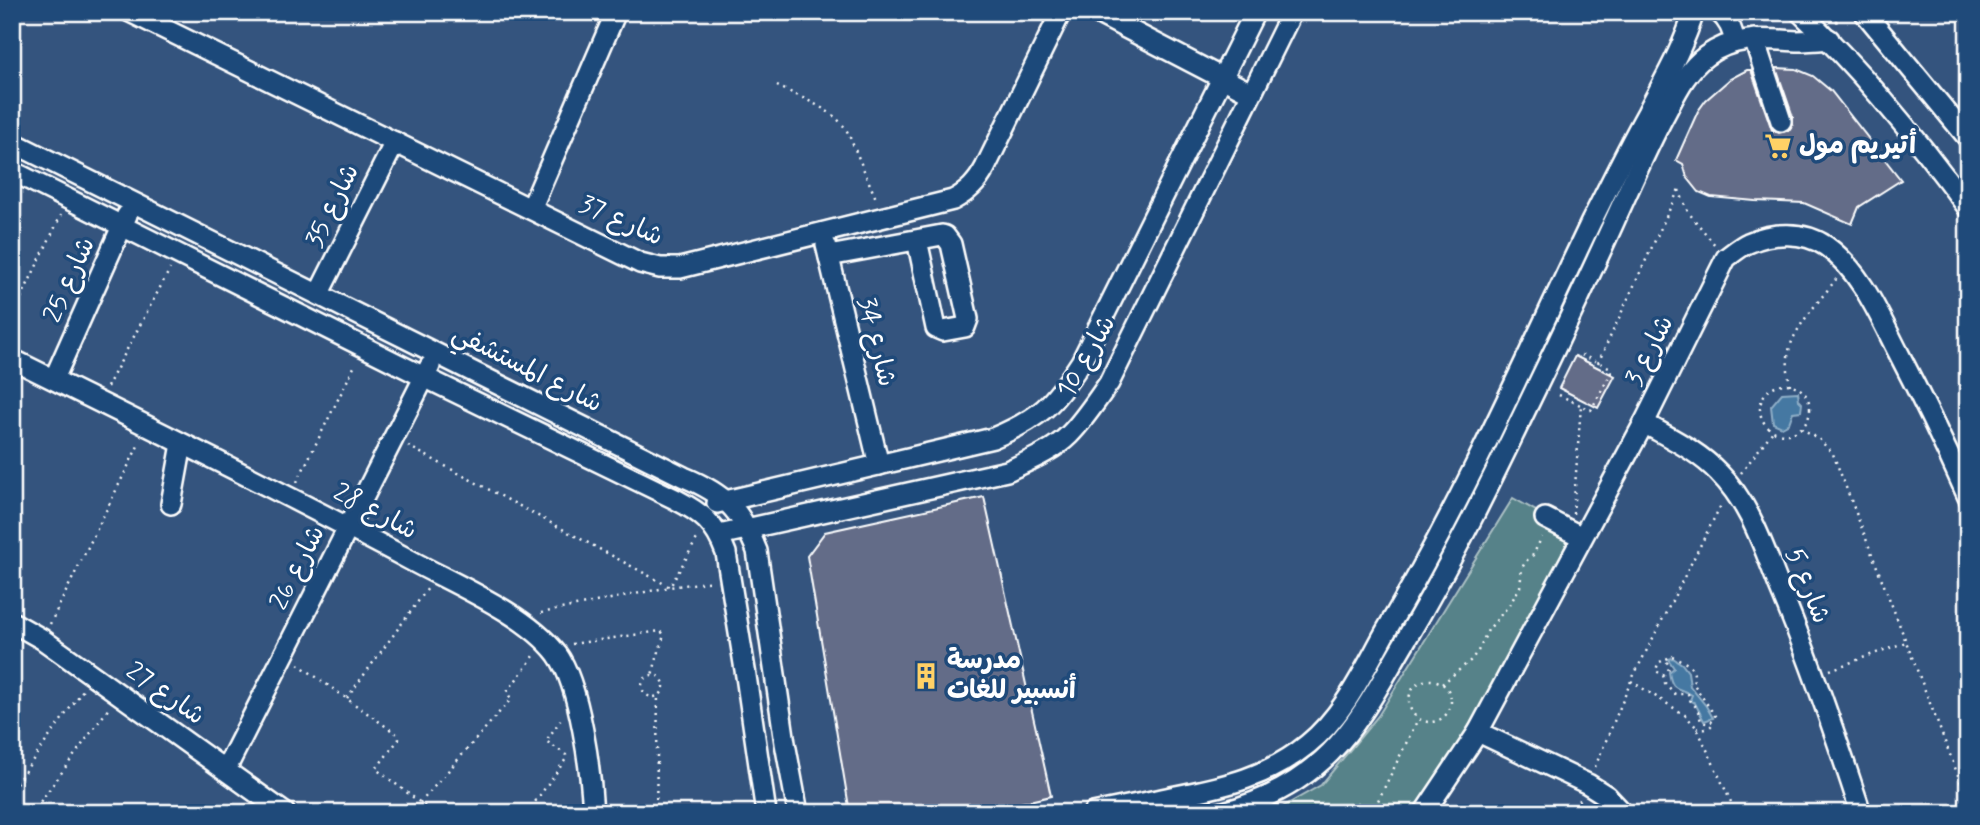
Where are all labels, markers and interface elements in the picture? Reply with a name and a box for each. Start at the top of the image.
place label: أتيريم مول [1799,128,1916,164]
supermarket icon: أتيريم مول [1763,131,1793,161]
street label: شارع 35 [298,159,368,253]
street label: شارع 37 [574,188,668,254]
street label: شارع 25 [36,232,104,328]
street label: شارع 34 [849,294,903,390]
street label: شارع 10 [1050,310,1124,404]
street label: شارع 3 [1618,310,1682,392]
street label: شارع المستشفي [444,317,608,425]
street label: شارع 28 [327,476,423,548]
street label: شارع 26 [262,520,334,616]
street label: شارع 5 [1776,543,1838,629]
place label: مدرسة أنسبير للغات [947,644,1076,708]
street label: شارع 27 [119,655,211,733]
building icon: مدرسة أنسبير للغات [911,661,941,691]

